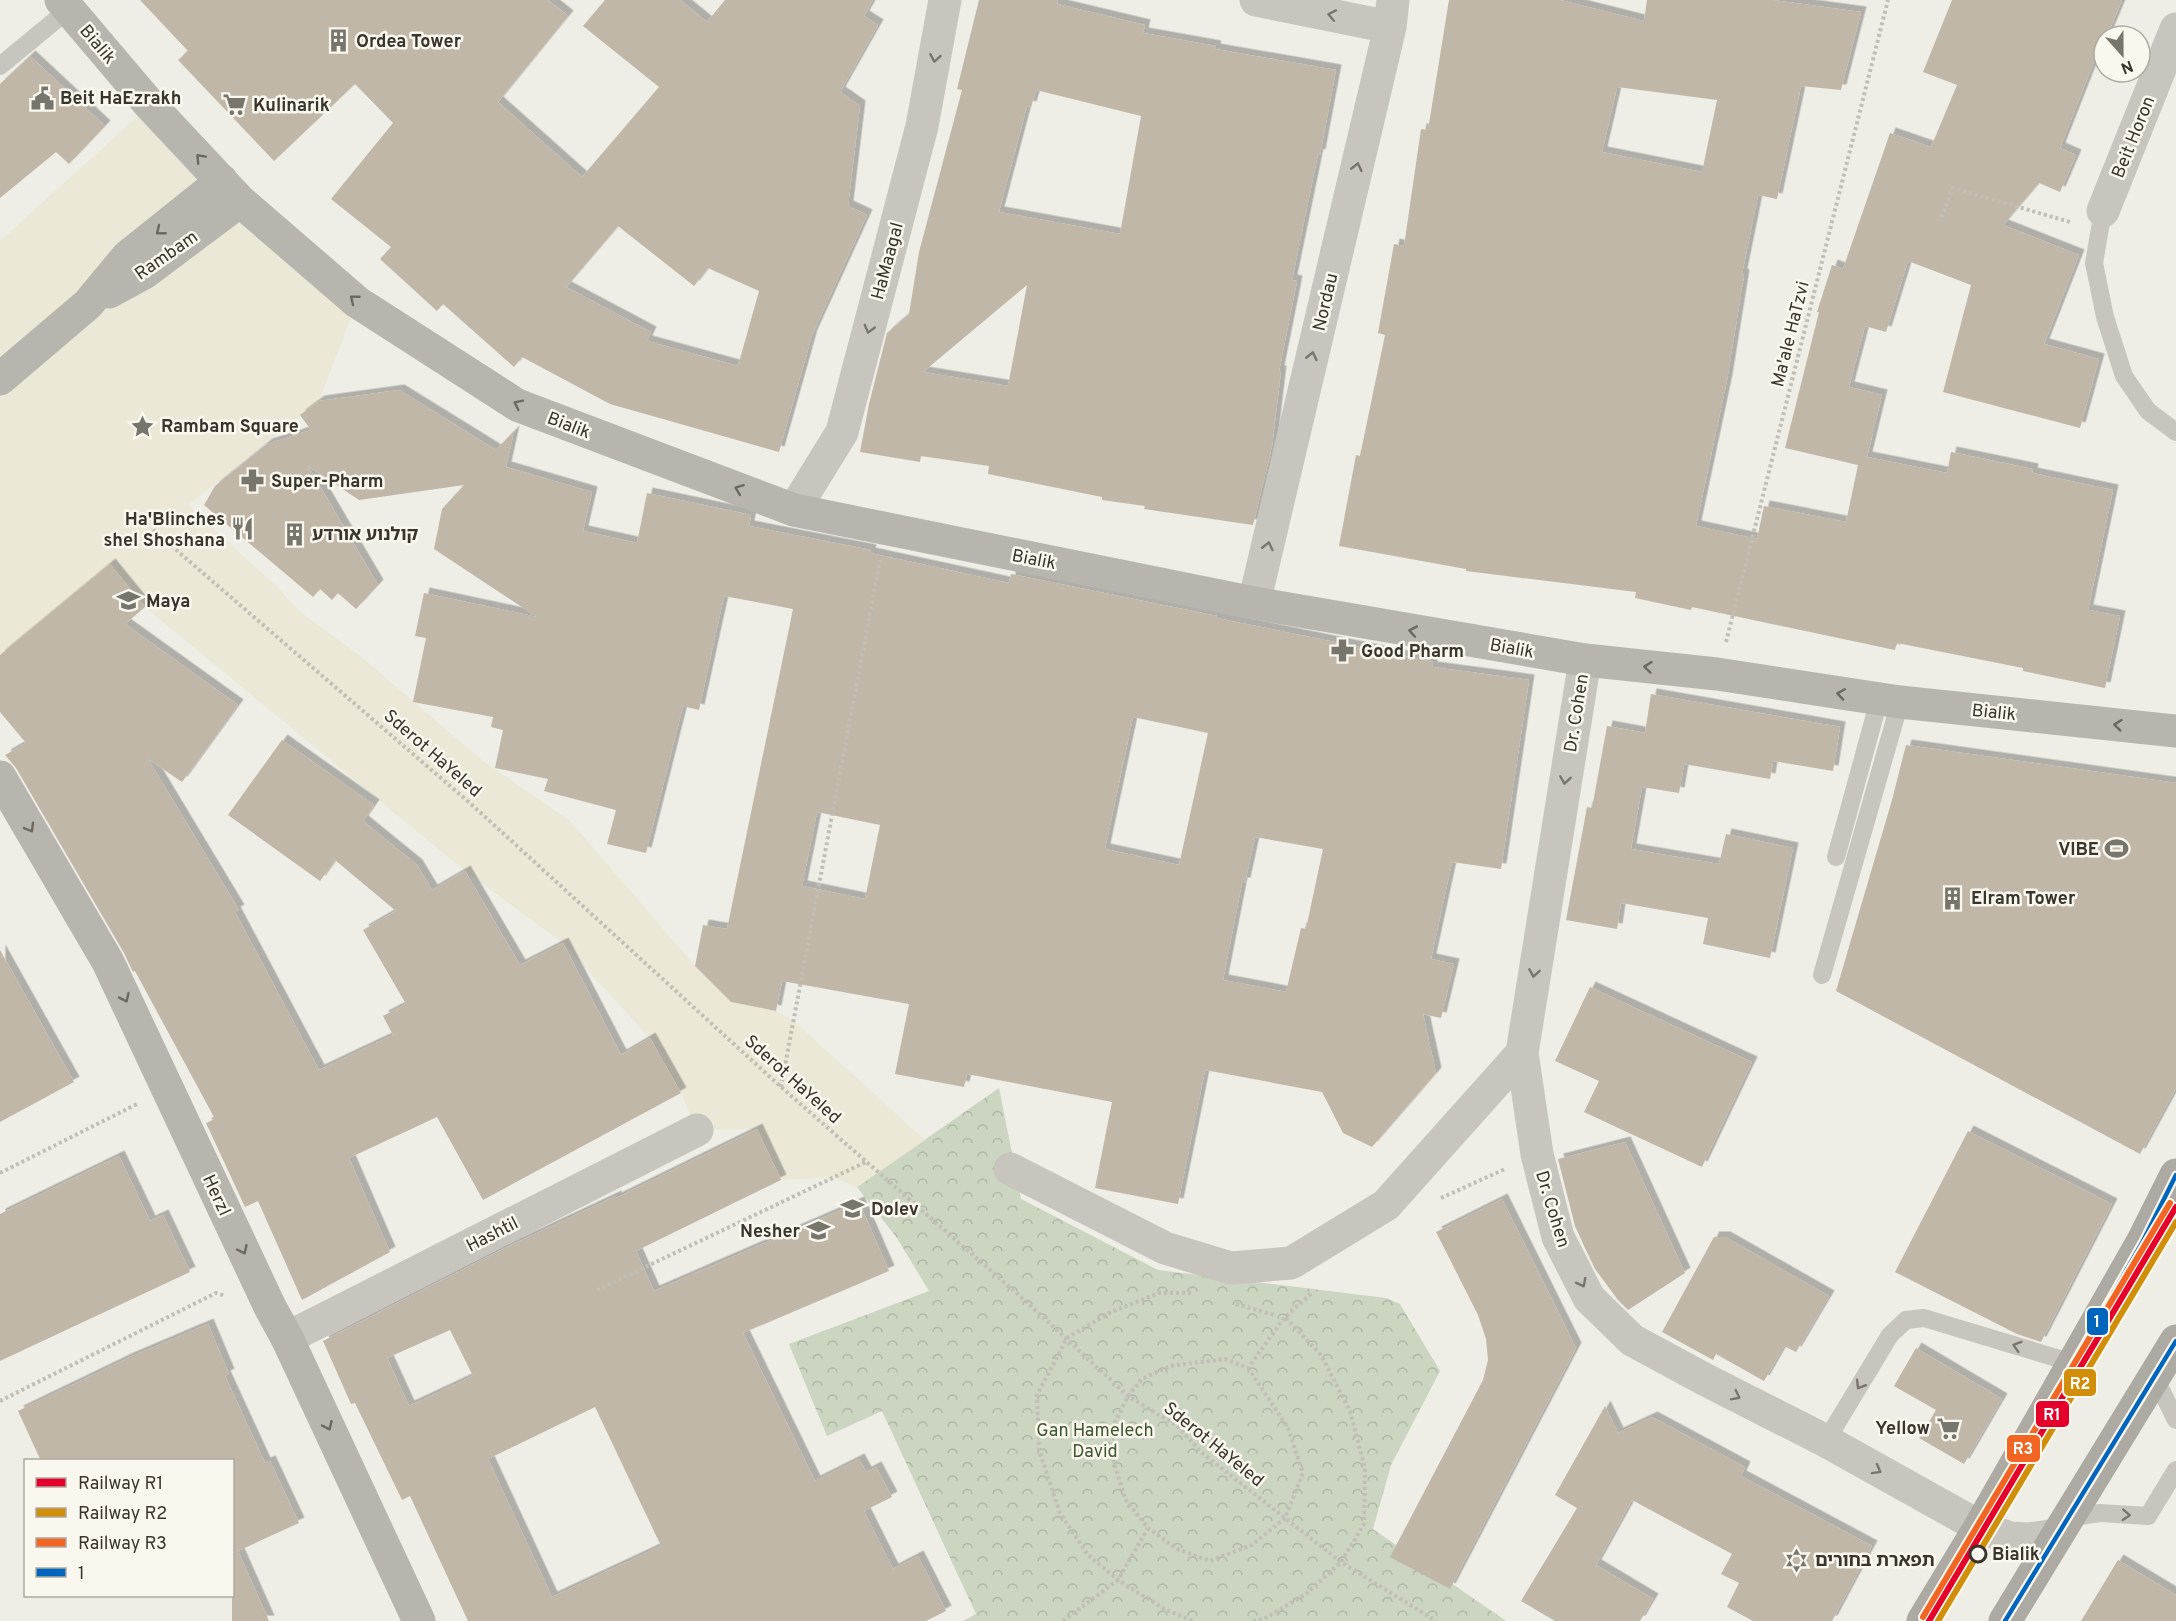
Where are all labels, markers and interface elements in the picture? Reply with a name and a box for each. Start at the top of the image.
one-way arrow [1328,9,1338,22]
street label: Bialik [74,20,120,69]
north arrow [2092,24,2152,84]
building icon: Ordea Tower [325,28,351,54]
place label: Ordea Tower [356,31,462,54]
one-way arrow [929,53,941,62]
text: N [2118,55,2136,78]
public building icon: Beit HaEzrakh [29,85,55,111]
place label: Beit HaEzrakh [60,88,181,111]
supermarket icon: Kulinarik [222,92,248,118]
street label: Beit Horon [2108,93,2161,182]
place label: Kulinarik [253,95,330,118]
one-way arrow [196,154,207,165]
one-way arrow [1349,162,1362,172]
street label: HaMaagal [867,220,910,303]
one-way arrow [156,223,167,234]
street label: Rambam [131,226,203,286]
street label: Nordau [1309,271,1344,334]
street label: Ma'ale HaTzvi [1767,279,1816,390]
one-way arrow [350,296,361,307]
one-way arrow [864,323,876,333]
one-way arrow [1305,352,1318,362]
one-way arrow [513,400,524,412]
street label: Bialik [543,408,593,445]
place icon: Rambam Square [130,413,156,439]
place label: Rambam Square [161,416,299,439]
pharmacy icon: Super-Pharm [240,468,266,494]
place label: Super-Pharm [271,471,384,494]
one-way arrow [734,484,745,497]
place label: Ha'Blinches shel Shoshana [103,509,225,553]
restaurant icon: Ha'Blinches shel Shoshana [230,516,256,542]
building icon: קולנוע אורדע [281,521,307,547]
place label: קולנוע אורדע [312,524,419,547]
one-way arrow [1260,541,1273,551]
street label: Bialik [1010,545,1058,576]
school or university icon: Maya [115,588,141,614]
place label: Maya [146,591,190,614]
one-way arrow [1409,625,1418,637]
street label: Bialik [1488,634,1536,665]
pharmacy icon: Good Pharm [1330,638,1356,664]
place label: Good Pharm [1361,641,1464,664]
one-way arrow [1643,661,1652,673]
street label: Dr. Cohen [1560,672,1595,754]
one-way arrow [1836,688,1845,700]
street label: Bialik [1970,700,2017,727]
street label: Sderot HaYeled [378,705,486,803]
one-way arrow [2113,719,2122,732]
one-way arrow [1560,775,1572,785]
one-way arrow [22,821,34,832]
sports icon: VIBE [2104,836,2130,862]
place label: VIBE [2058,839,2099,862]
building icon: Elram Tower [1940,885,1966,911]
place label: Elram Tower [1971,888,2076,911]
one-way arrow [1529,968,1541,977]
one-way arrow [117,991,129,1002]
street label: Sderot HaYeled [739,1031,845,1130]
street label: Dr. Cohen [1529,1168,1574,1251]
street label: Herzl [196,1171,235,1220]
school or university icon: Dolev [840,1196,866,1222]
place label: Dolev [871,1199,919,1222]
street label: Hashtil [463,1212,523,1258]
school or university icon: Nesher [805,1218,831,1244]
place label: Nesher [740,1221,800,1244]
one-way arrow [236,1244,248,1255]
one-way arrow [1575,1277,1586,1287]
line badge: 1 [2086,1307,2109,1336]
text: 1 [2094,1313,2100,1333]
one-way arrow [2012,1341,2023,1354]
line badge: R2 [2063,1368,2097,1397]
text: R2 [2070,1375,2090,1395]
one-way arrow [1855,1379,1867,1389]
one-way arrow [1730,1389,1741,1400]
street label: Sderot HaYeled [1158,1398,1268,1493]
line badge: R1 [2035,1400,2070,1428]
text: R1 [2043,1406,2061,1426]
supermarket icon: Yellow [1935,1415,1961,1441]
place label: Yellow [1875,1418,1930,1441]
one-way arrow [321,1419,333,1430]
park label: Gan Hamelech David [1036,1420,1154,1464]
line badge: R3 [2006,1434,2041,1463]
text: R3 [2013,1440,2033,1460]
legend [24,1459,234,1597]
one-way arrow [1871,1463,1881,1474]
text: Railway R1 [78,1473,163,1496]
text: Railway R2 [78,1503,167,1526]
one-way arrow [2121,1508,2130,1521]
text: Railway R3 [78,1533,167,1556]
place label: Bialik [1992,1544,2040,1567]
marker: Bialik [1969,1545,1987,1563]
synagogue icon: תפארת בחורים [1784,1547,1810,1573]
place label: תפארת בחורים [1815,1550,1935,1573]
text: 1 [78,1563,85,1586]

